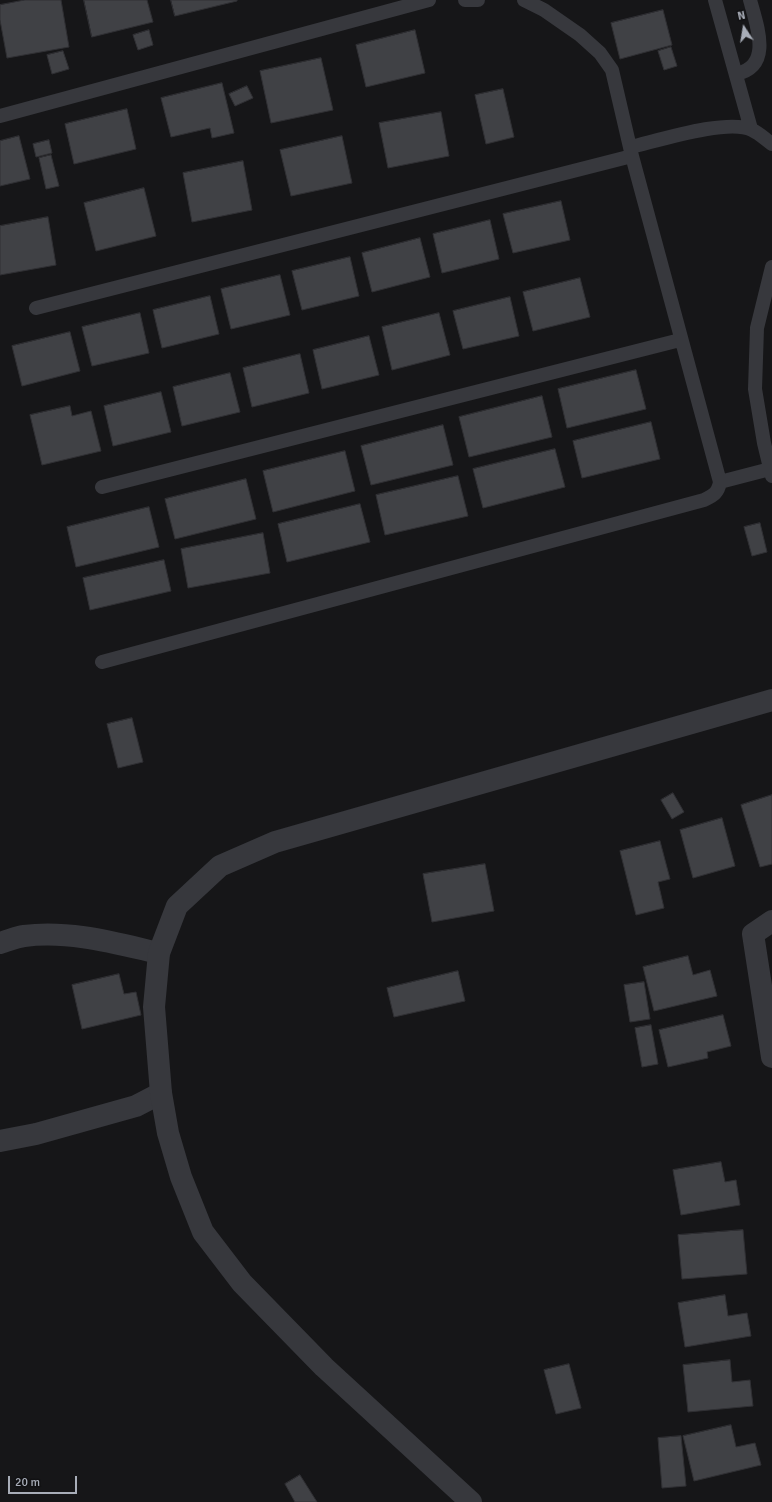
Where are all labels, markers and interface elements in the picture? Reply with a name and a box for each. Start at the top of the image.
north arrow [724,8,764,48]
text: N [736,9,746,23]
scale bar [10,1468,79,1494]
text: 20 m [15,1475,40,1490]

